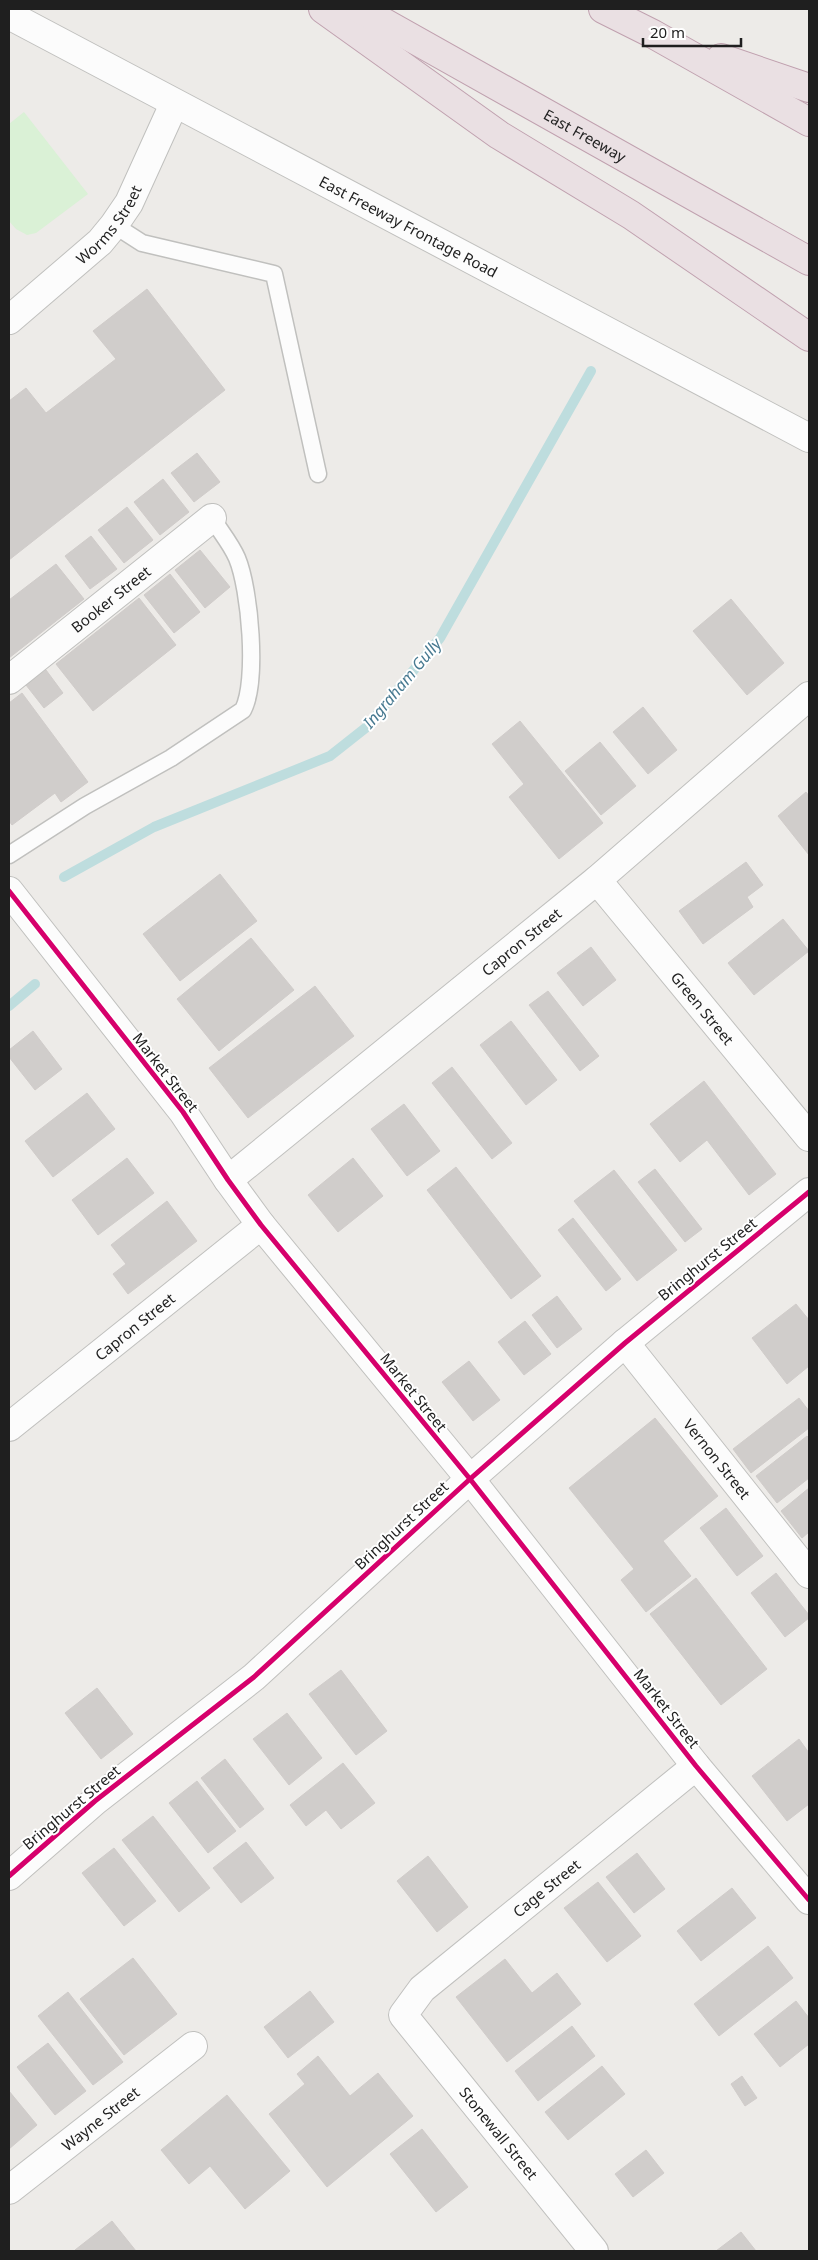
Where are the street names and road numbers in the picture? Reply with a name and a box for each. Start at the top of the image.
street label: East Freeway [540,104,630,167]
street label: East Freeway Frontage Road [316,171,501,282]
street label: Worms Street [72,181,146,268]
street label: Booker Street [67,561,155,637]
street label: Capron Street [477,903,566,980]
street label: Green Street [667,967,739,1049]
street label: Market Street [129,1028,204,1116]
street label: Bringhurst Street [654,1213,761,1305]
street label: Capron Street [90,1288,179,1365]
street label: Market Street [376,1348,452,1436]
street label: Vernon Street [679,1415,756,1503]
street label: Bringhurst Street [350,1476,453,1574]
street label: Market Street [630,1664,705,1752]
street label: Bringhurst Street [18,1760,124,1854]
street label: Cage Street [508,1854,585,1921]
street label: Wayne Street [57,2082,144,2155]
street label: Stonewall Street [455,2082,543,2184]

